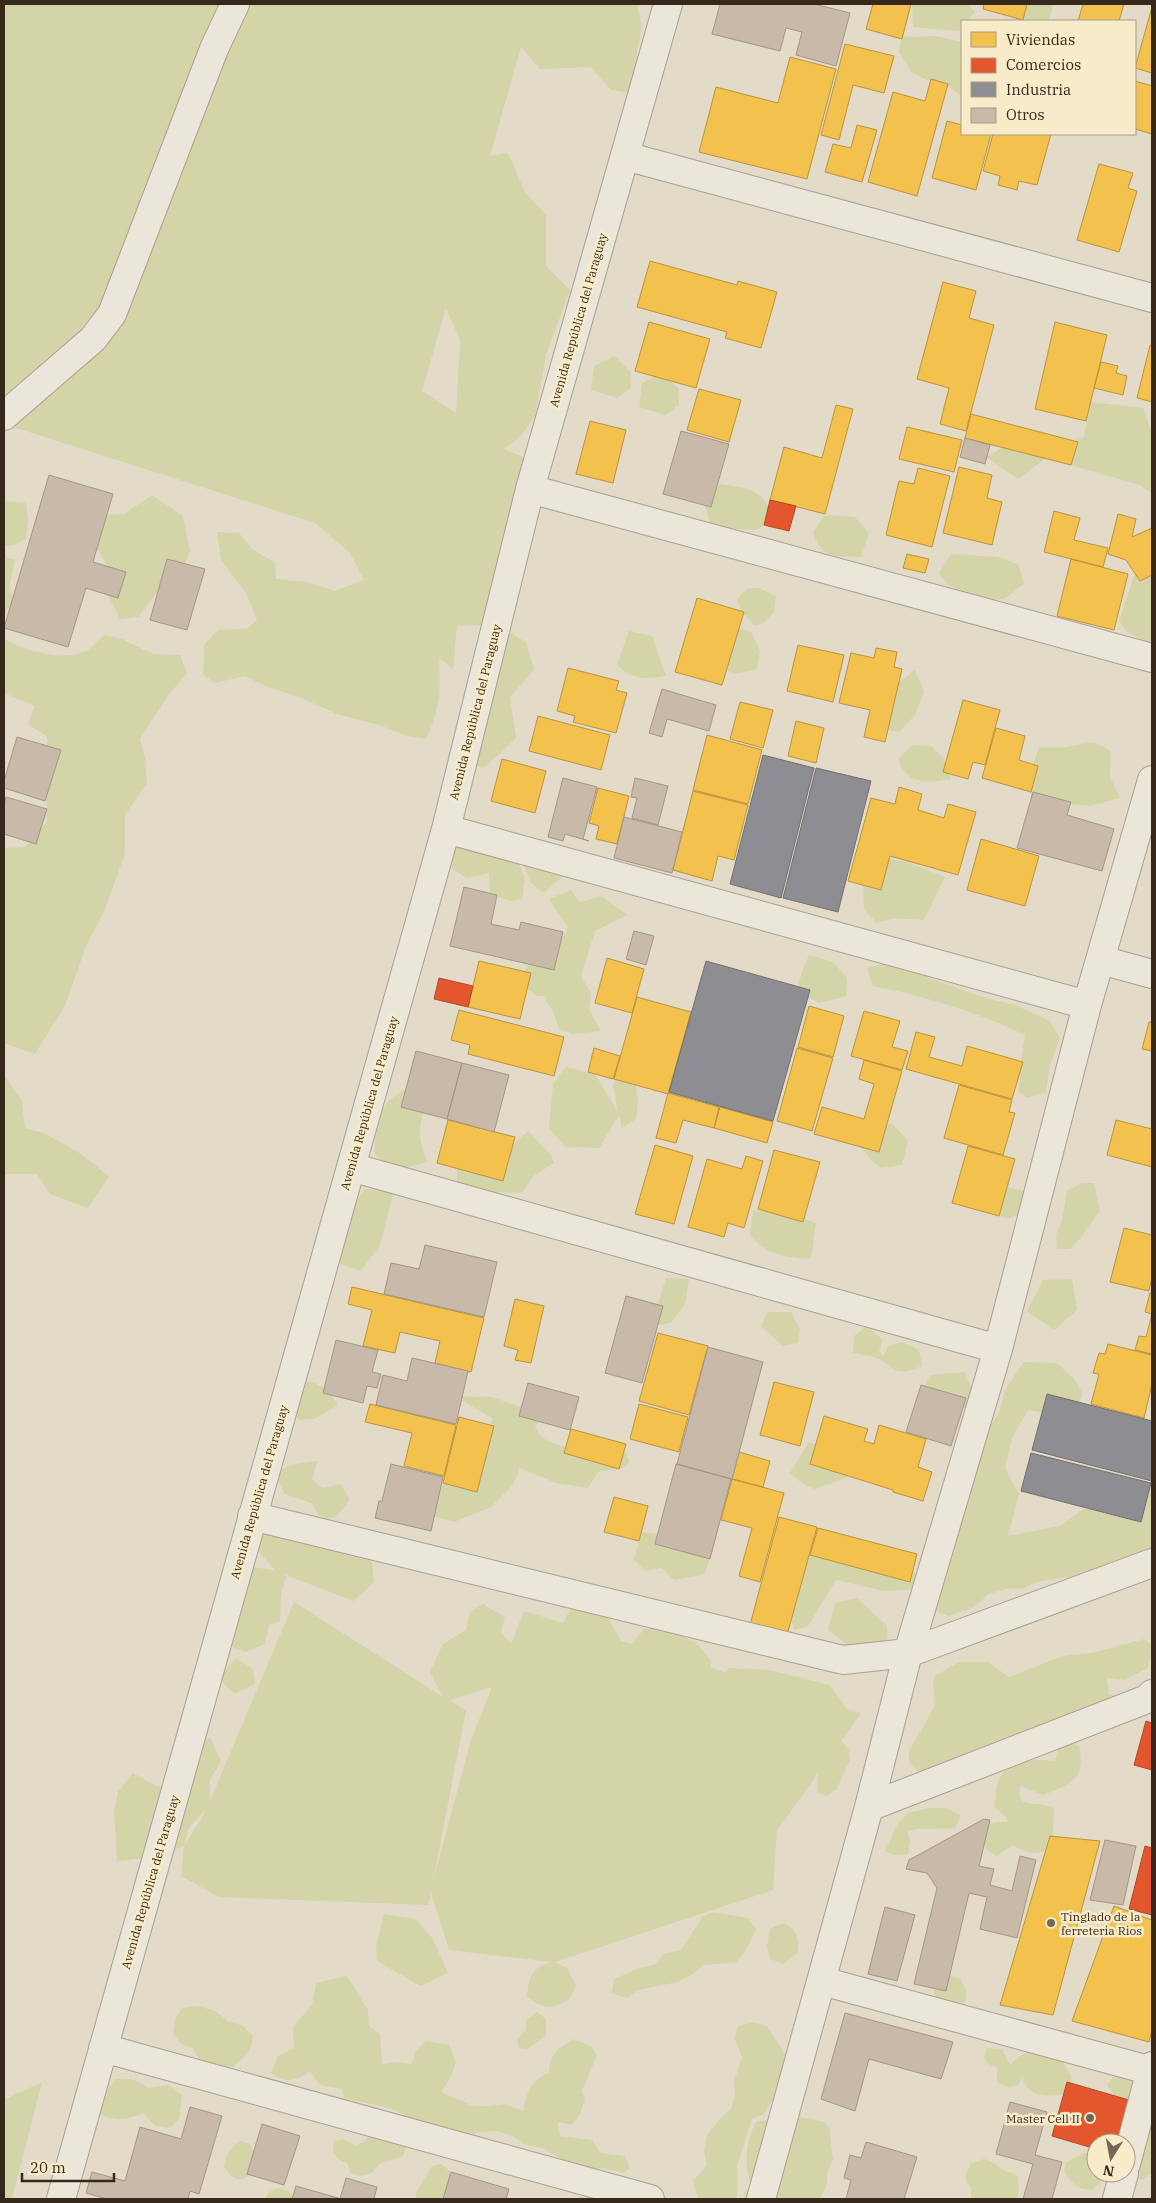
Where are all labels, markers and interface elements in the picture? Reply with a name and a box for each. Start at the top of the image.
legend [961,20,1136,135]
text: Viviendas [1006,30,1075,49]
text: Comercios [1006,55,1081,74]
text: Industria [1006,80,1071,99]
text: Otros [1006,105,1044,124]
street label: Avenida República del Paraguay [546,231,610,409]
street label: Avenida República del Paraguay [446,622,504,801]
street label: Avenida República del Paraguay [337,1014,401,1192]
street label: Avenida República del Paraguay [227,1403,291,1581]
street label: Avenida República del Paraguay [118,1793,182,1971]
place label: Tinglado de la ferreteria Rios [1061,1909,1142,1938]
marker: Tinglado de la ferreteria Rios [1045,1917,1057,1929]
place label: Master Cell II [1006,2111,1080,2126]
marker: Master Cell II [1084,2112,1096,2124]
north arrow [1086,2133,1136,2183]
scale bar [22,2150,115,2182]
text: 20 m [30,2158,66,2177]
text: N [1101,2161,1116,2181]

